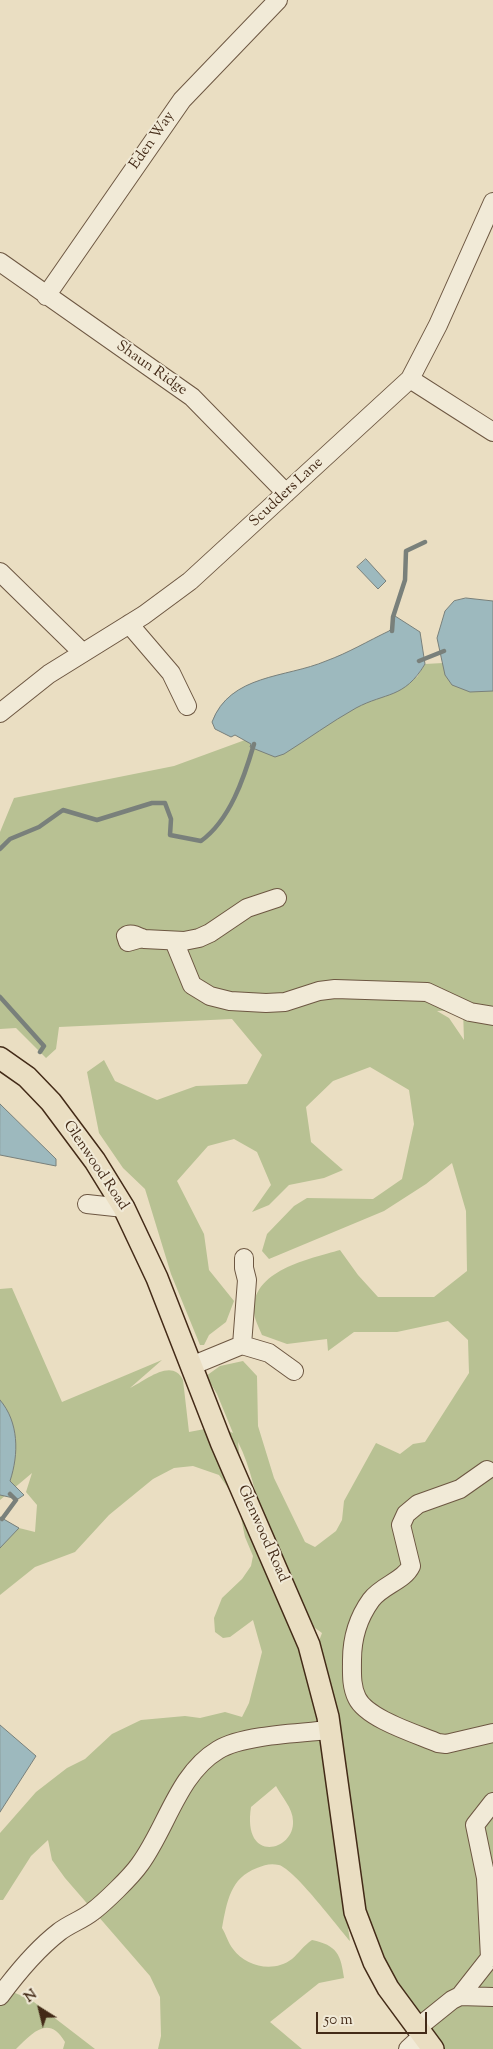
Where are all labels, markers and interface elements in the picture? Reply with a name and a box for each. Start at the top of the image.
street label: Eden Way [127,109,179,173]
street label: Shaun Ridge [112,338,190,400]
street label: Scudders Lane [246,454,328,532]
street label: Glenwood Road [58,1118,132,1214]
street label: Glenwood Road [233,1483,291,1585]
north arrow [15,1984,65,2034]
text: N [21,1985,42,2008]
scale bar [318,2002,429,2034]
text: 50 m [324,2010,353,2031]

